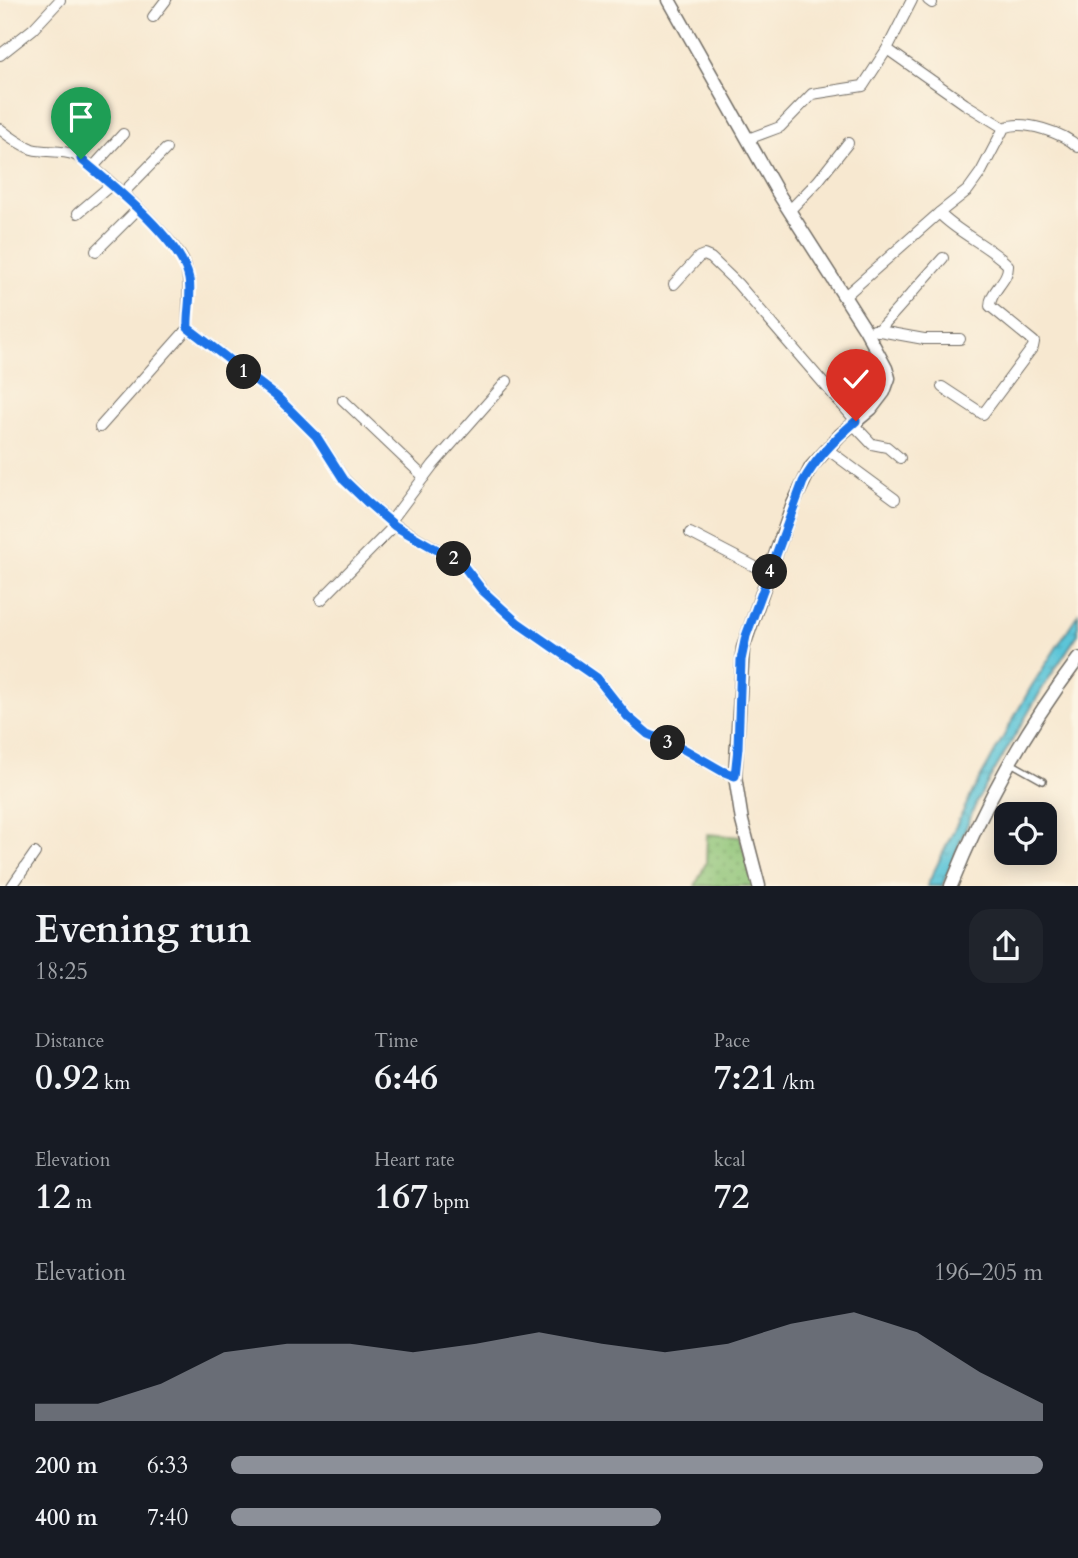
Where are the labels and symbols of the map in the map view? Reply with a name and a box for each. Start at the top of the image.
pin [51,87,111,159]
pin [826,349,886,421]
pin: 1 [226,354,262,390]
pin: 2 [436,542,472,576]
pin: 4 [752,554,788,590]
pin: 3 [650,726,686,760]

